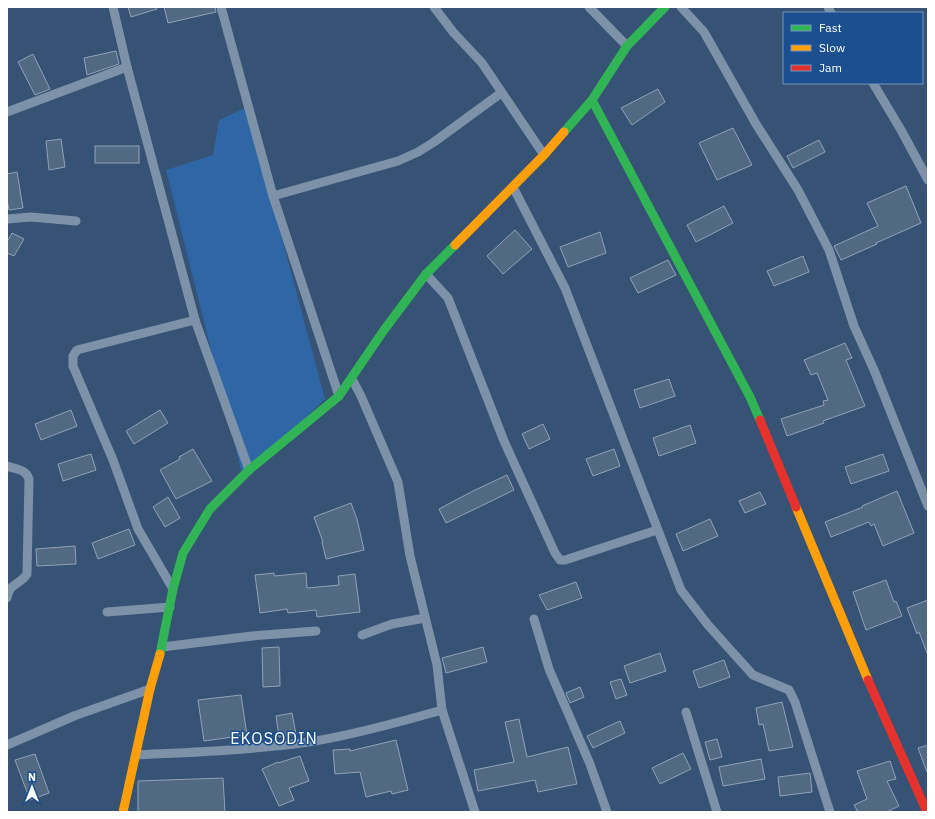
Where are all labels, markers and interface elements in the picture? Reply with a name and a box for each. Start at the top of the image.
legend [783,12,923,84]
text: Fast [819,20,842,35]
text: Slow [819,40,845,55]
text: Jam [819,60,842,75]
district label: EKOSODIN [230,728,318,748]
north arrow [12,767,52,807]
text: N [28,770,36,784]

